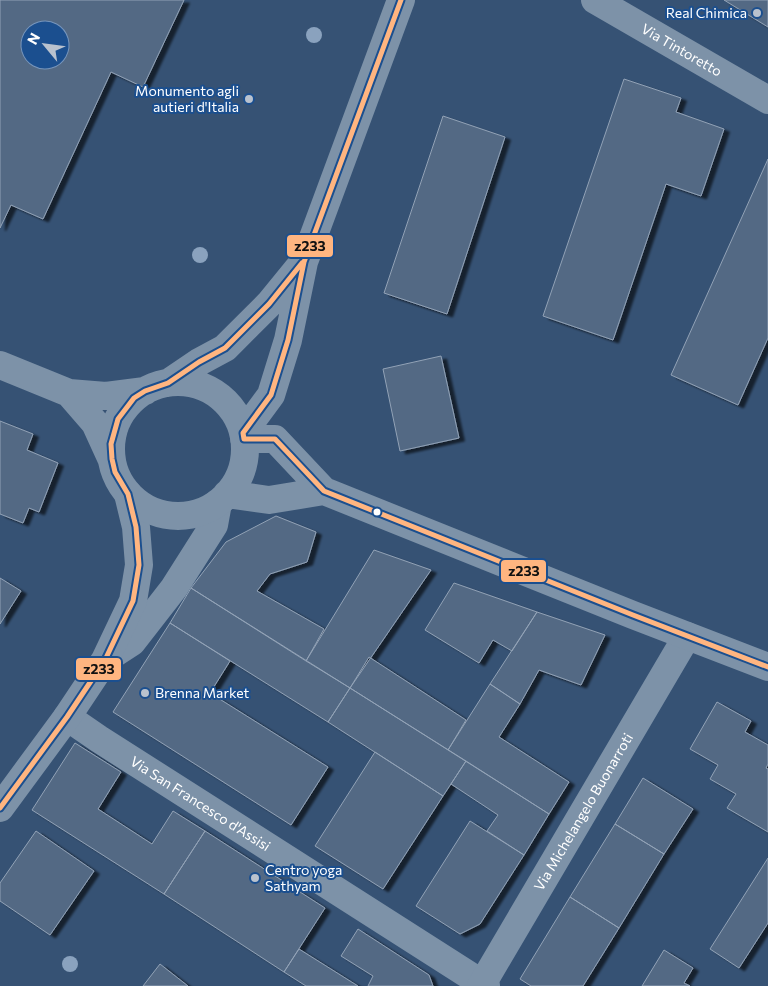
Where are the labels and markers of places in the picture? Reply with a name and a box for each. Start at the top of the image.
place label: Real Chimica [666,4,747,21]
marker: Real Chimica [751,7,763,19]
place label: Monumento agli autieri d'Italia [135,82,239,115]
marker: Monumento agli autieri d'Italia [243,93,255,105]
unlabelled marker [372,507,382,517]
place label: Brenna Market [155,684,250,701]
marker: Brenna Market [139,687,151,699]
place label: Centro yoga Sathyam [265,861,342,894]
marker: Centro yoga Sathyam [249,872,261,884]

